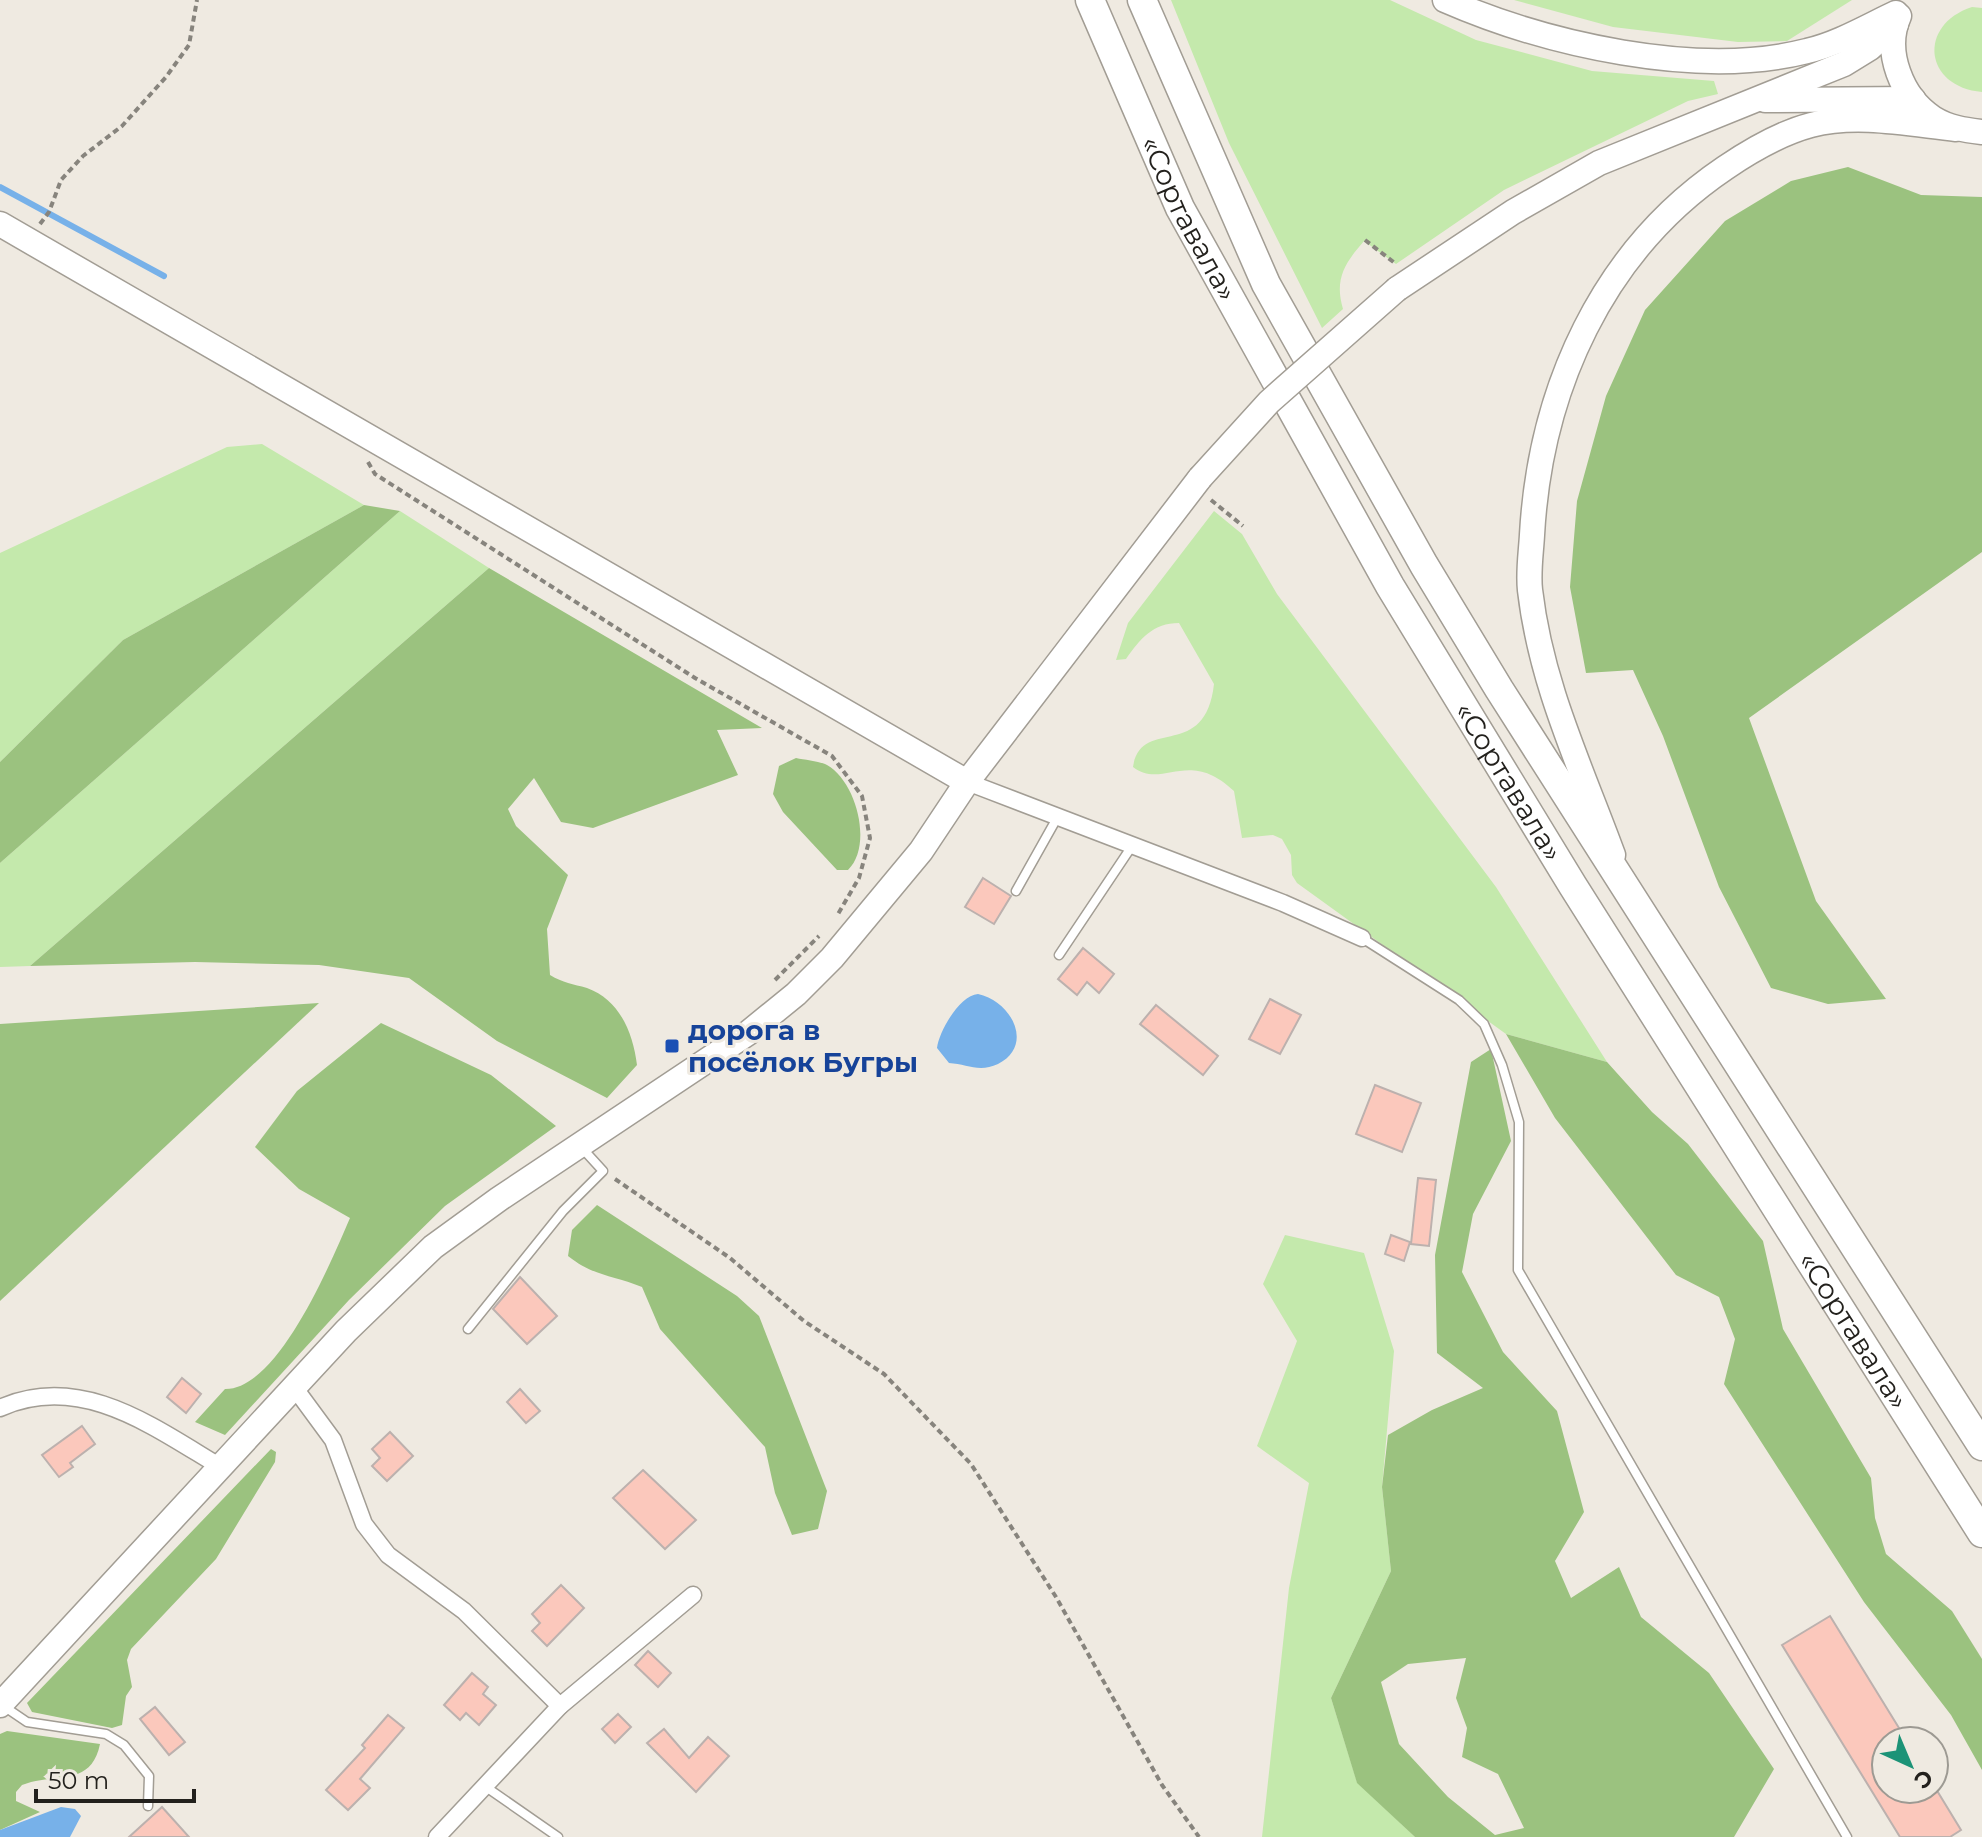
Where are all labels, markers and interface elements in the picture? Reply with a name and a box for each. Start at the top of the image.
street label: «Сортавала» [1134,131,1245,306]
street label: «Сортавала» [1448,696,1570,867]
place label: дорога в посёлок Бугры [688,1013,918,1079]
marker: дорога в посёлок Бугры [663,1037,681,1055]
street label: «Сортавала» [1791,1245,1916,1415]
north arrow [1870,1725,1950,1805]
scale bar [36,1753,194,1803]
text: С [1908,1764,1939,1794]
text: 50 m [48,1766,109,1795]

